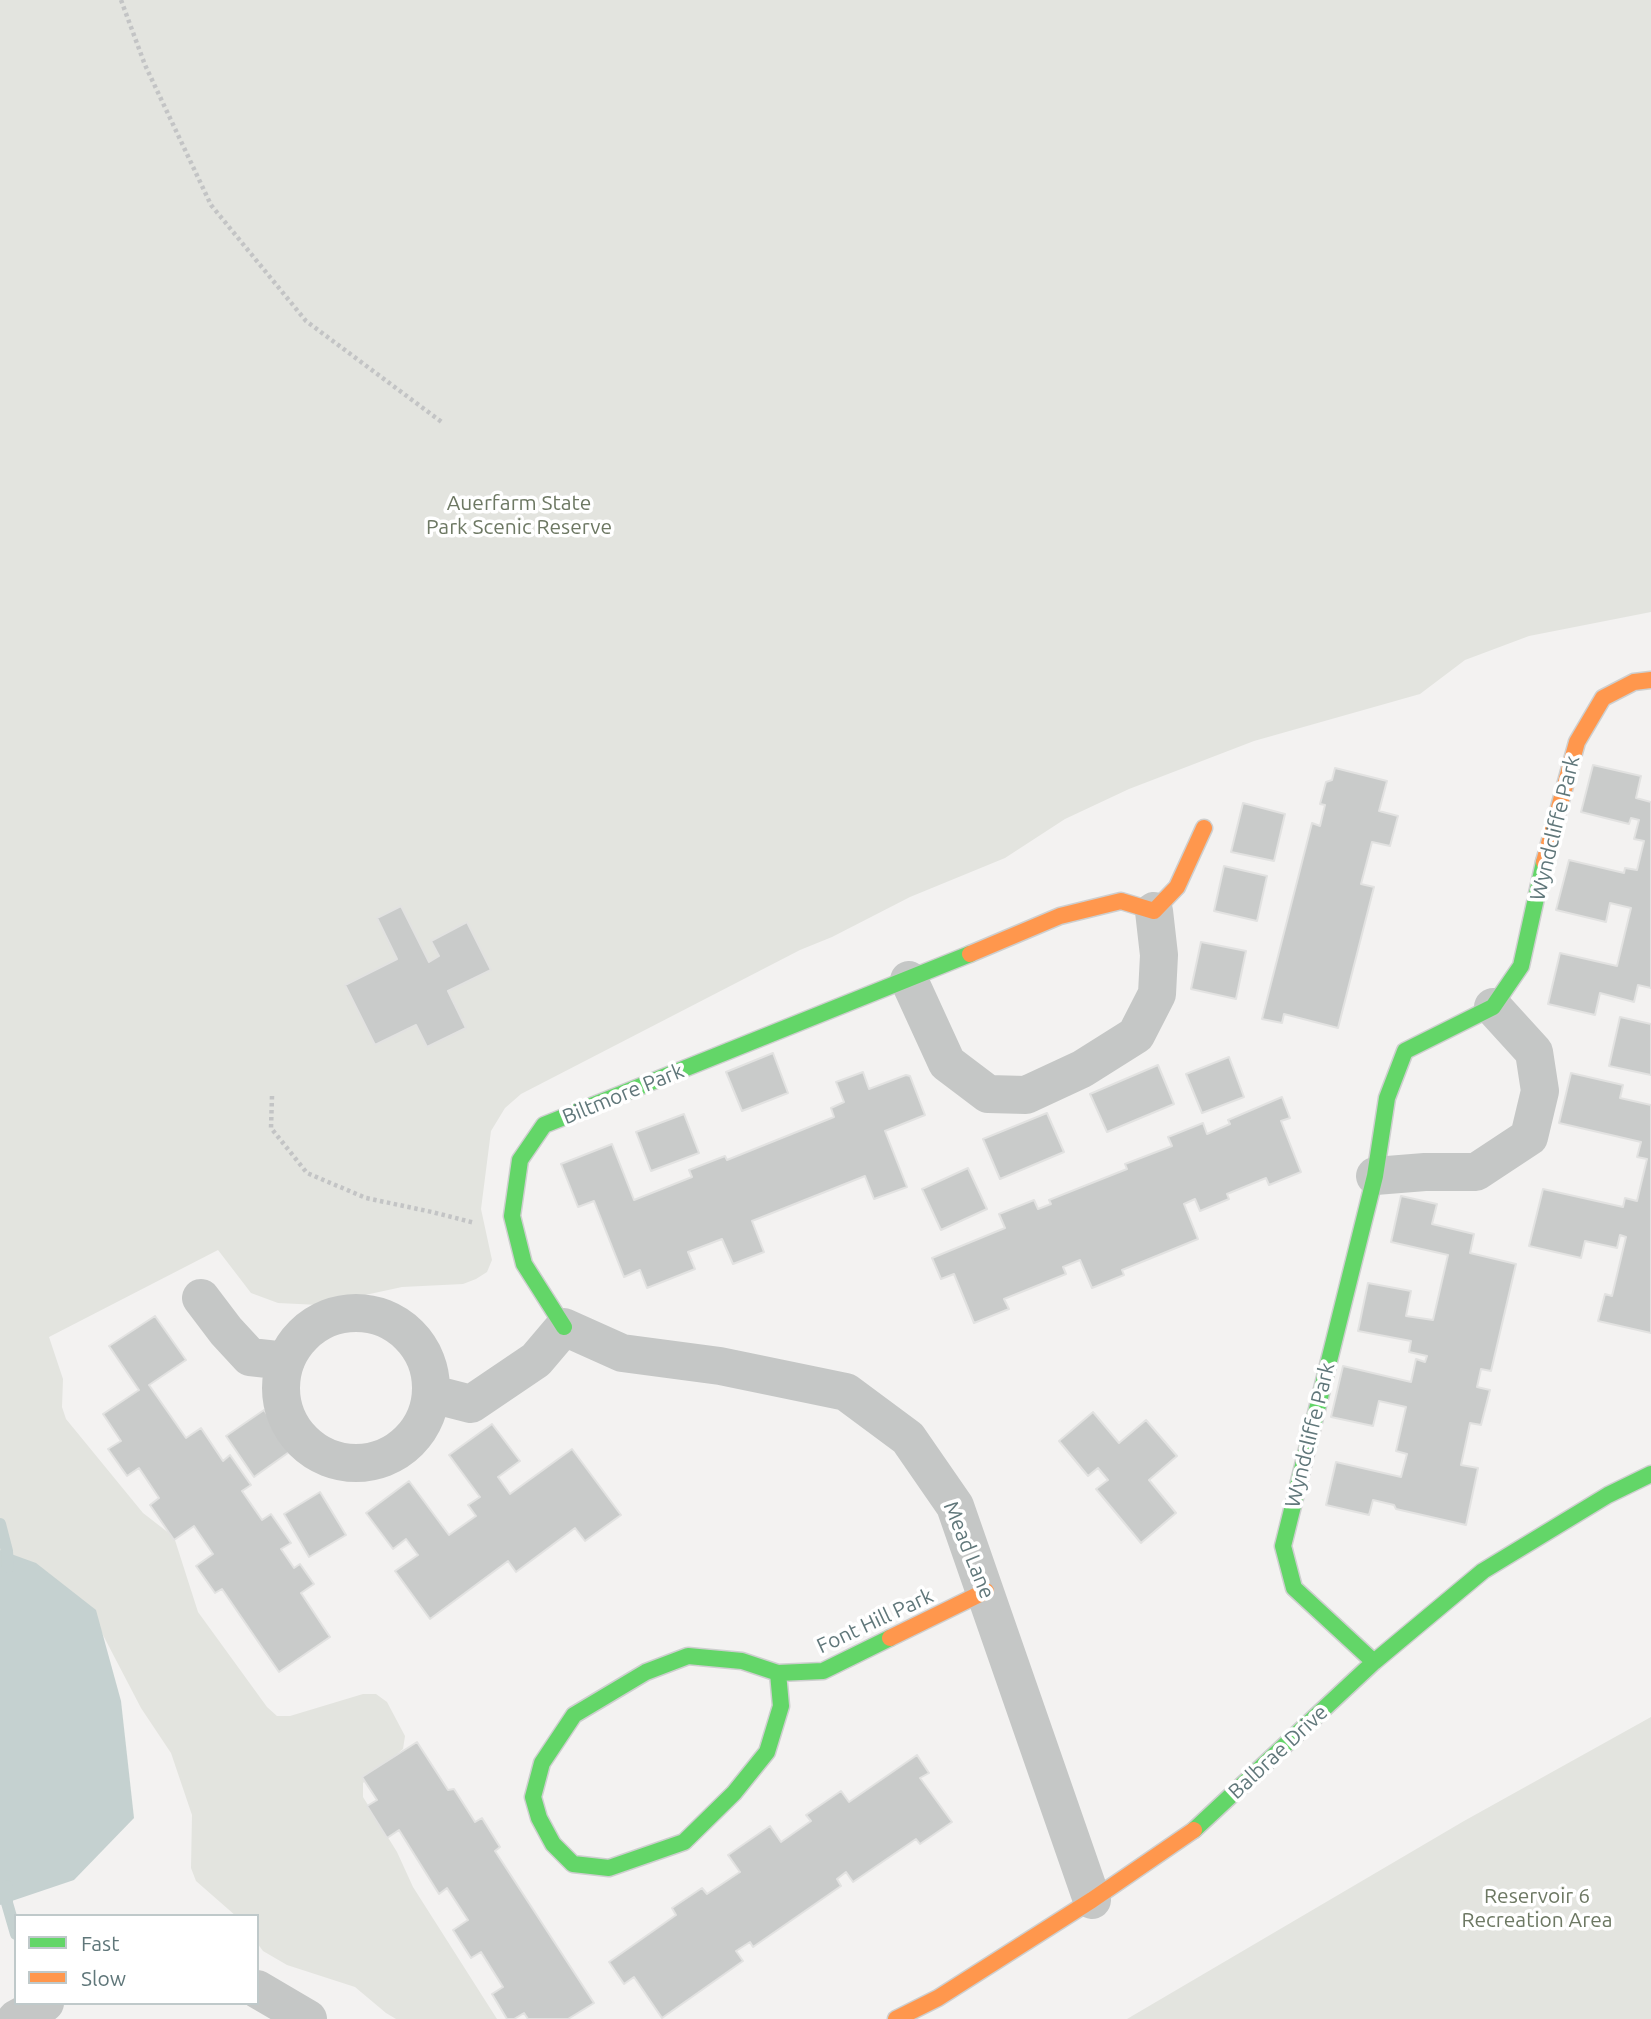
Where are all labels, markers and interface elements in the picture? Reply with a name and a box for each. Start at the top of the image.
park label: Auerfarm State Park Scenic Reserve [426,490,612,540]
street label: Wyndcliffe Park [1525,753,1585,903]
street label: Biltmore Park [559,1058,687,1130]
street label: Wyndcliffe Park [1280,1360,1340,1510]
street label: Mead Lane [938,1498,1000,1602]
street label: Font Hill Park [813,1583,937,1659]
street label: Balbrae Drive [1223,1700,1333,1804]
park label: Reservoir 6 Recreation Area [1461,1883,1613,1933]
legend [14,1914,259,2005]
text: Fast [81,1931,119,1955]
text: Slow [81,1966,126,1990]

